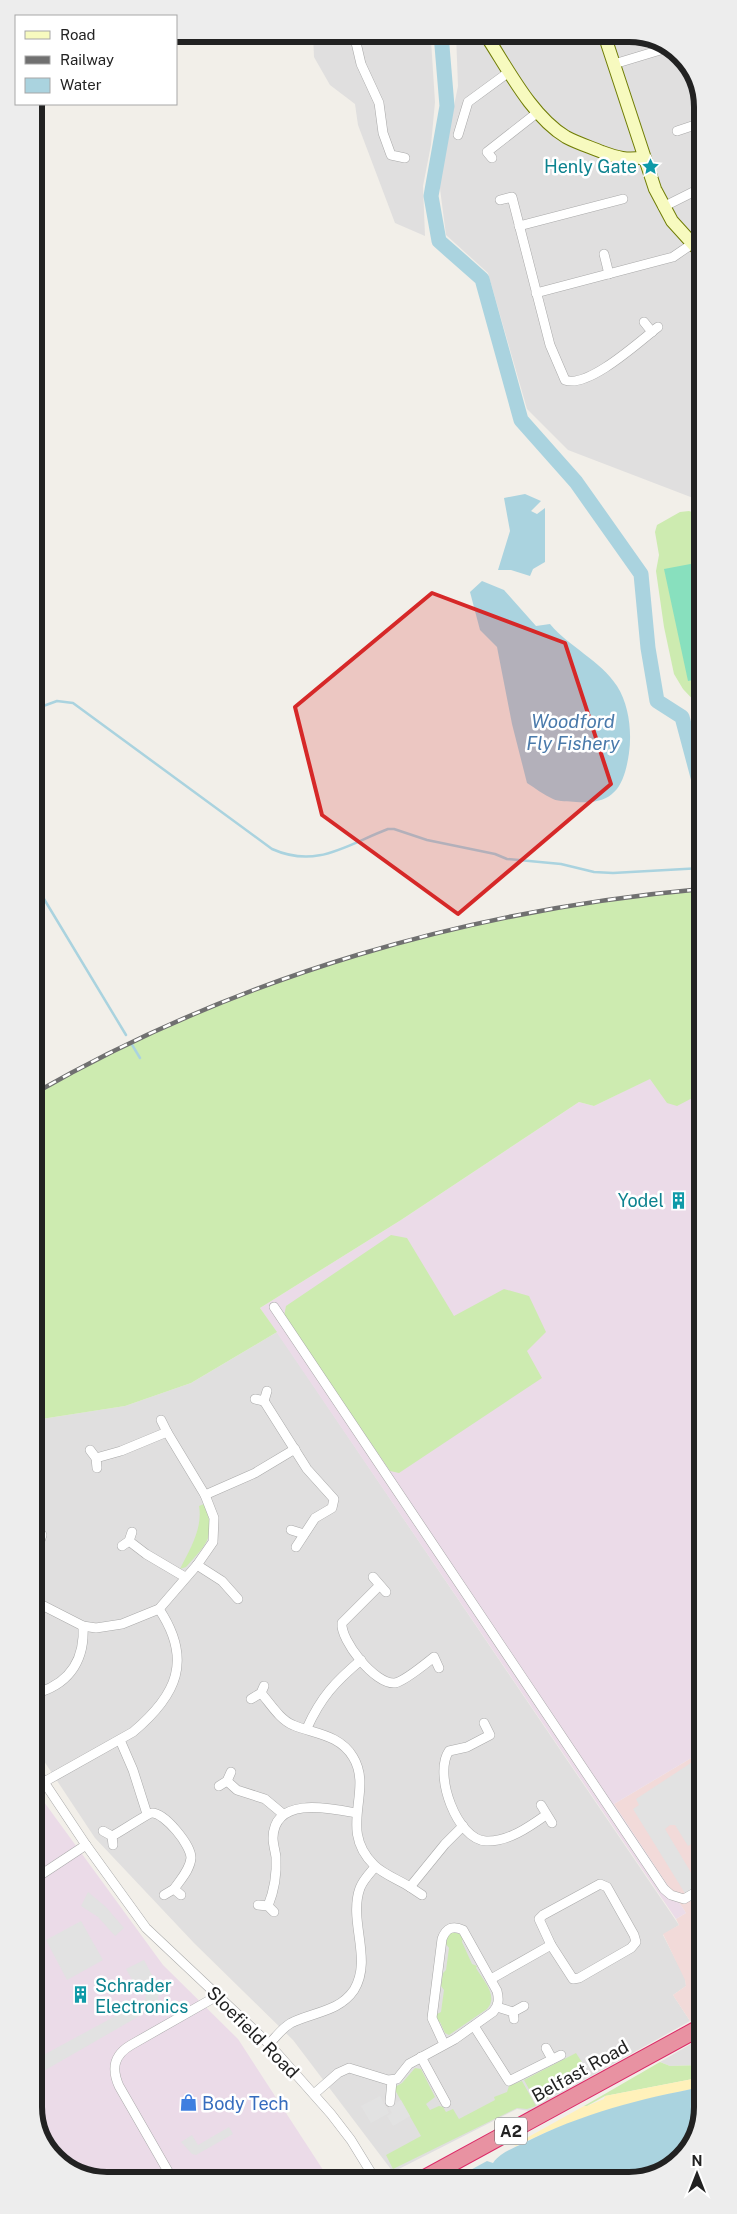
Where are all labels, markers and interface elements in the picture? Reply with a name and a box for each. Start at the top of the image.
legend [15,15,178,105]
text: Road [60,26,96,43]
text: Railway [60,51,114,68]
text: Water [60,76,102,93]
place label: Henly Gate [544,156,637,177]
place icon: Henly Gate [641,156,661,176]
water label: Woodford Fly Fishery [526,710,620,754]
place label: Yodel [618,1190,664,1211]
building icon: Yodel [668,1190,688,1210]
place label: Schrader Electronics [95,1975,188,2017]
street label: Sloefield Road [203,1982,303,2082]
building icon: Schrader Electronics [71,1985,91,2005]
street label: Belfast Road [528,2036,632,2106]
shop icon: Body Tech [178,2093,198,2113]
place label: Body Tech [202,2093,289,2114]
road number: A2 [495,2118,527,2144]
north arrow [672,2149,722,2199]
text: N [692,2153,702,2169]

